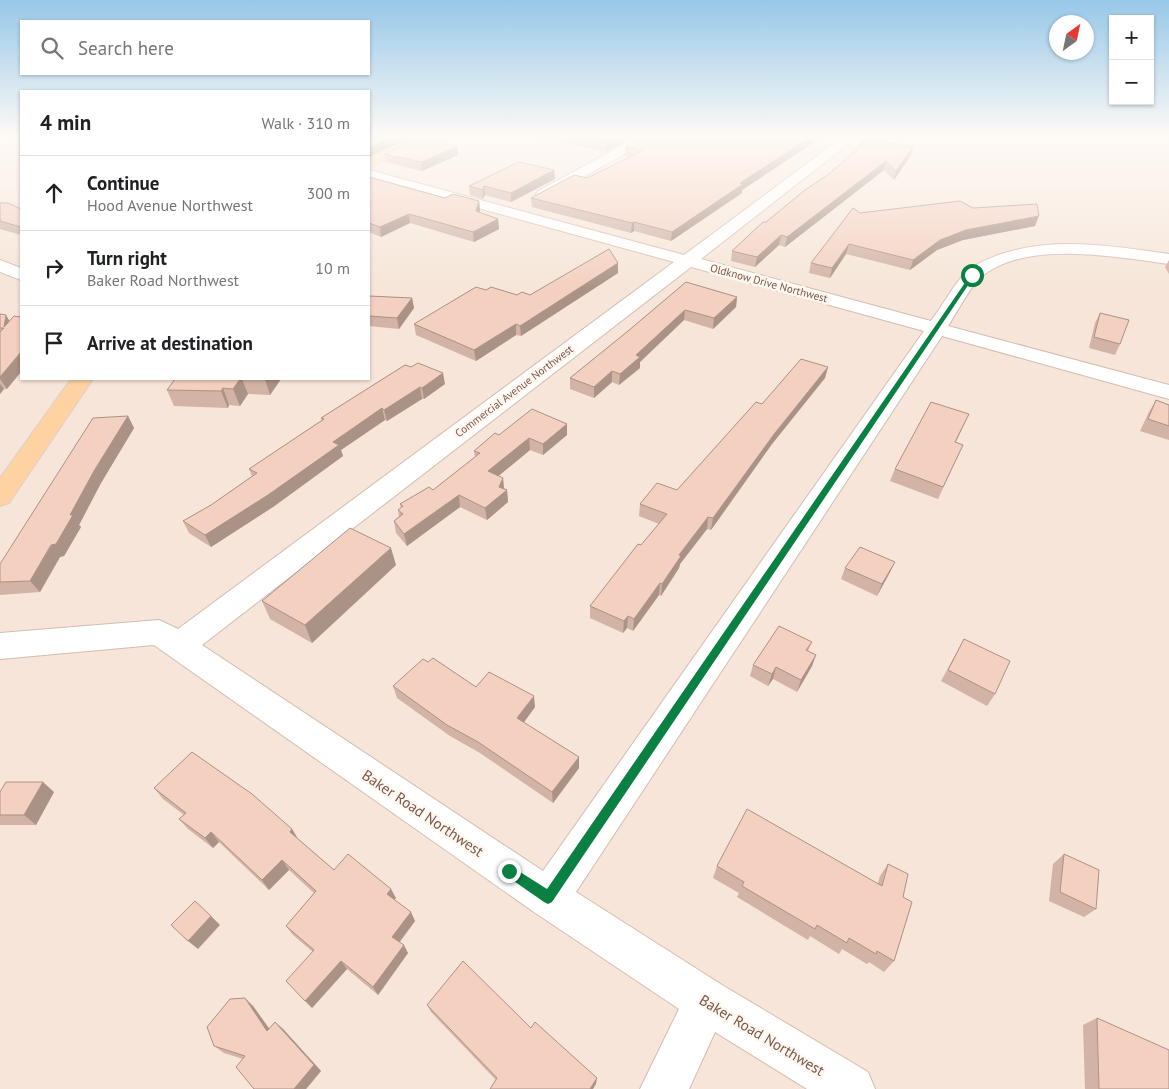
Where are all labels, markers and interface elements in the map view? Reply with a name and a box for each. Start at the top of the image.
north arrow [1049,15,1094,60]
map controls [1109,15,1154,105]
button: + [1109,15,1154,60]
search box [20,20,370,75]
icon: search [38,34,66,62]
text: Search here [78,36,174,60]
button: − [1109,60,1154,105]
text: 4 min [40,109,91,136]
text: Walk · 310 m [261,113,350,133]
text: Continue [87,171,159,195]
icon: ahead [40,179,68,207]
text: 300 m [307,183,350,203]
text: Hood Avenue Northwest [87,195,253,215]
text: Turn right [87,246,167,270]
icon: right [40,254,68,282]
text: 10 m [315,258,350,278]
street label: Oldknow Drive Northwest [709,261,830,306]
route start [961,264,984,287]
text: Baker Road Northwest [87,270,239,290]
icon: arrive [40,329,68,357]
text: Arrive at destination [87,331,253,355]
street label: Commercial Avenue Northwest [452,342,576,440]
street label: Baker Road Northwest [359,765,487,861]
route end [498,860,521,883]
street label: Baker Road Northwest [696,990,828,1080]

